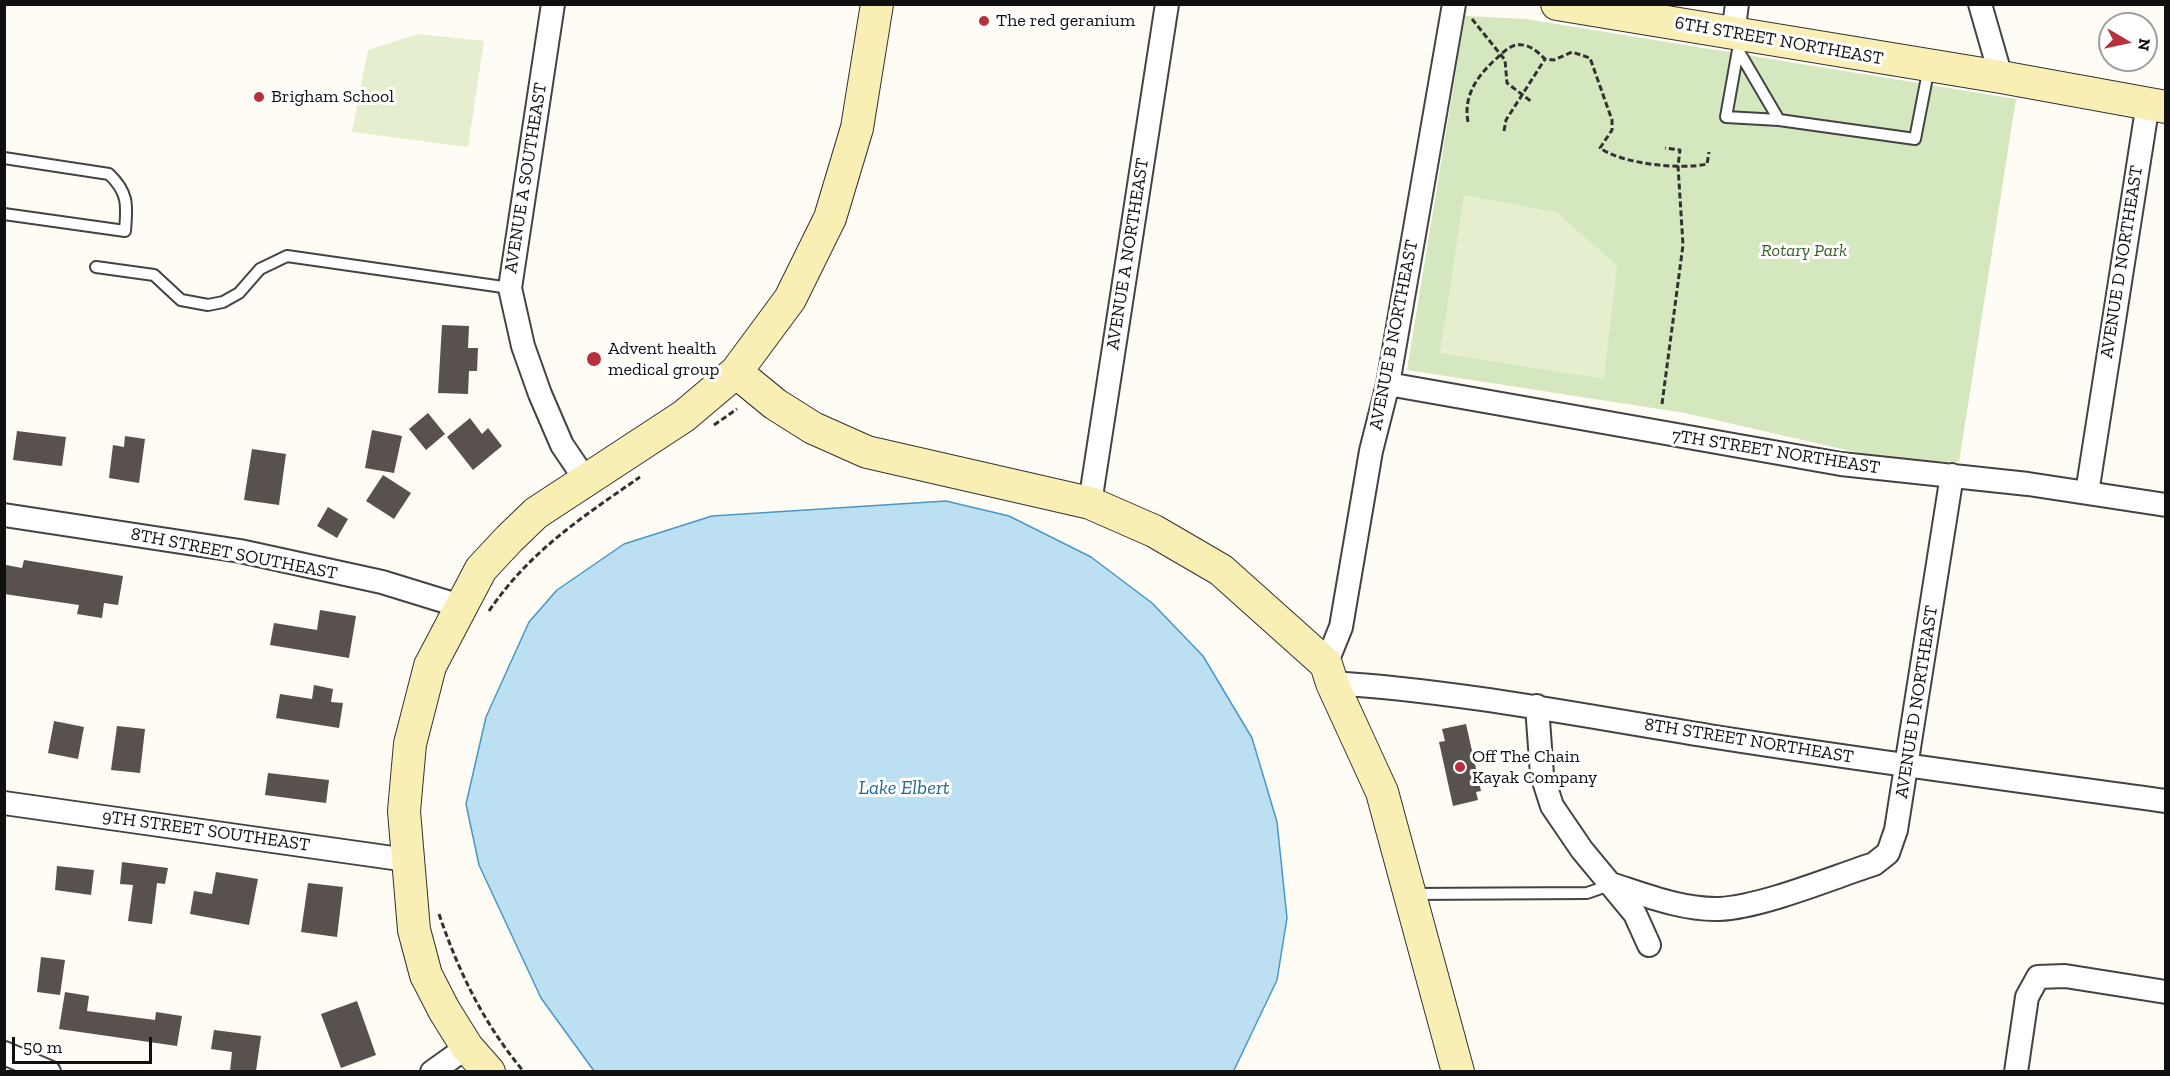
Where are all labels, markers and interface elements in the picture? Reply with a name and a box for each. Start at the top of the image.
place label: The red geranium [996,10,1135,32]
street label: 6TH STREET NORTHEAST [1673,12,1885,70]
north arrow [2098,12,2158,72]
marker: The red geranium [977,14,991,28]
text: N [2134,37,2155,52]
street label: AVENUE A SOUTHEAST [500,81,552,275]
place label: Brigham School [271,86,394,108]
marker: Brigham School [252,90,266,104]
street label: AVENUE A NORTHEAST [1102,157,1154,351]
street label: AVENUE D NORTHEAST [2096,164,2148,360]
street label: AVENUE B NORTHEAST [1365,238,1423,432]
park label: Rotary Park [1761,240,1847,262]
place label: Advent health medical group [608,338,719,380]
marker: Advent health medical group [585,350,603,368]
street label: 7TH STREET NORTHEAST [1670,425,1882,479]
street label: 8TH STREET SOUTHEAST [129,523,339,585]
street label: AVENUE D NORTHEAST [1891,604,1943,800]
street label: 8TH STREET NORTHEAST [1643,714,1855,768]
place label: Off The Chain Kayak Company [1472,746,1597,789]
marker: Off The Chain Kayak Company [1453,760,1467,774]
water label: Lake Elbert [858,776,950,800]
street label: 9TH STREET SOUTHEAST [101,806,311,856]
scale bar [15,1025,154,1063]
text: 50 m [23,1036,62,1058]

